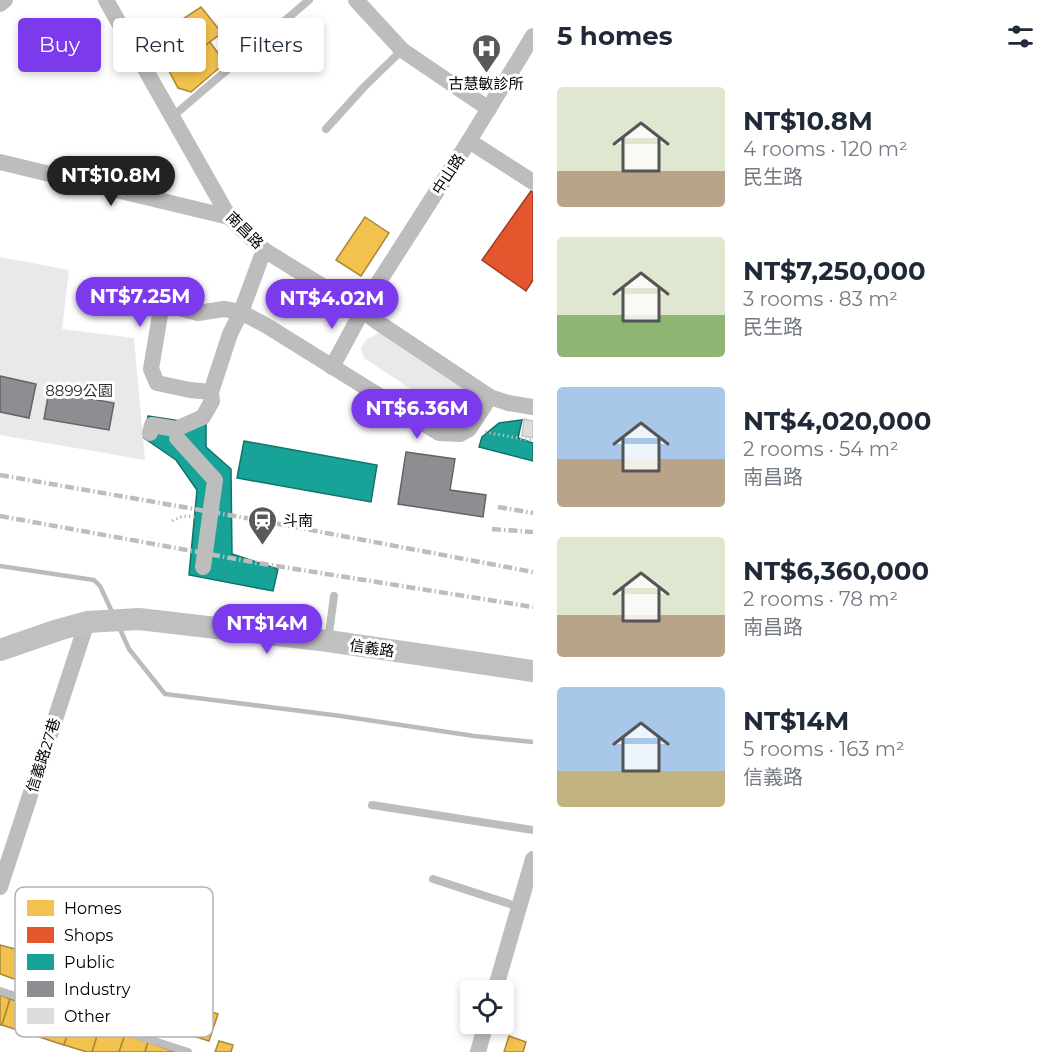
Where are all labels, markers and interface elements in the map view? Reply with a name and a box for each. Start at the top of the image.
chip: Buy [18,18,101,72]
chip: Rent [113,18,206,72]
chip: Filters [218,18,324,72]
text: 5 homes [557,20,673,52]
icon: filters [1004,20,1037,53]
hospital icon: 古慧敏診所 [470,32,502,74]
place label: 古慧敏診所 [448,74,524,93]
text: NT$10.8M [743,105,873,137]
icon: home [605,111,677,183]
text: 4 rooms · 120 m² [743,137,908,161]
street label: 中山路 [428,150,468,198]
pin: NT$10.8M [49,156,173,207]
text: NT$10.8M [61,163,161,187]
text: 民生路 [743,165,803,189]
street label: 南昌路 [222,207,268,253]
text: NT$7,250,000 [743,255,926,287]
icon: home [605,261,677,333]
pin: NT$7.25M [78,277,202,328]
pin: NT$4.02M [270,279,394,330]
text: NT$7.25M [90,284,190,308]
text: NT$4.02M [280,286,384,310]
text: 3 rooms · 83 m² [743,287,898,311]
text: 民生路 [743,315,803,339]
park label: 8899公園 [45,381,113,400]
pin: NT$6.36M [355,389,479,440]
text: NT$6.36M [365,396,469,420]
text: NT$4,020,000 [743,405,931,437]
icon: home [605,411,677,483]
text: 2 rooms · 54 m² [743,437,899,461]
text: 南昌路 [743,465,803,489]
station icon: 斗南 [246,504,278,546]
place label: 斗南 [283,511,313,530]
text: NT$6,360,000 [743,555,929,587]
icon: home [605,561,677,633]
text: 2 rooms · 78 m² [743,587,898,611]
pin: NT$14M [218,604,316,655]
text: NT$14M [226,611,308,635]
text: 南昌路 [743,615,803,639]
street label: 信義路 [348,635,396,661]
text: NT$14M [743,705,849,737]
icon: home [605,711,677,783]
street label: 信義路27巷 [22,715,64,795]
text: 5 rooms · 163 m² [743,737,905,761]
text: 信義路 [743,765,803,789]
legend [15,887,213,1037]
text: Homes [64,899,122,918]
text: Shops [64,926,114,945]
text: Public [64,953,115,972]
text: Industry [64,980,131,999]
map controls [460,980,514,1034]
button: locate [460,980,514,1034]
text: Other [64,1007,111,1026]

